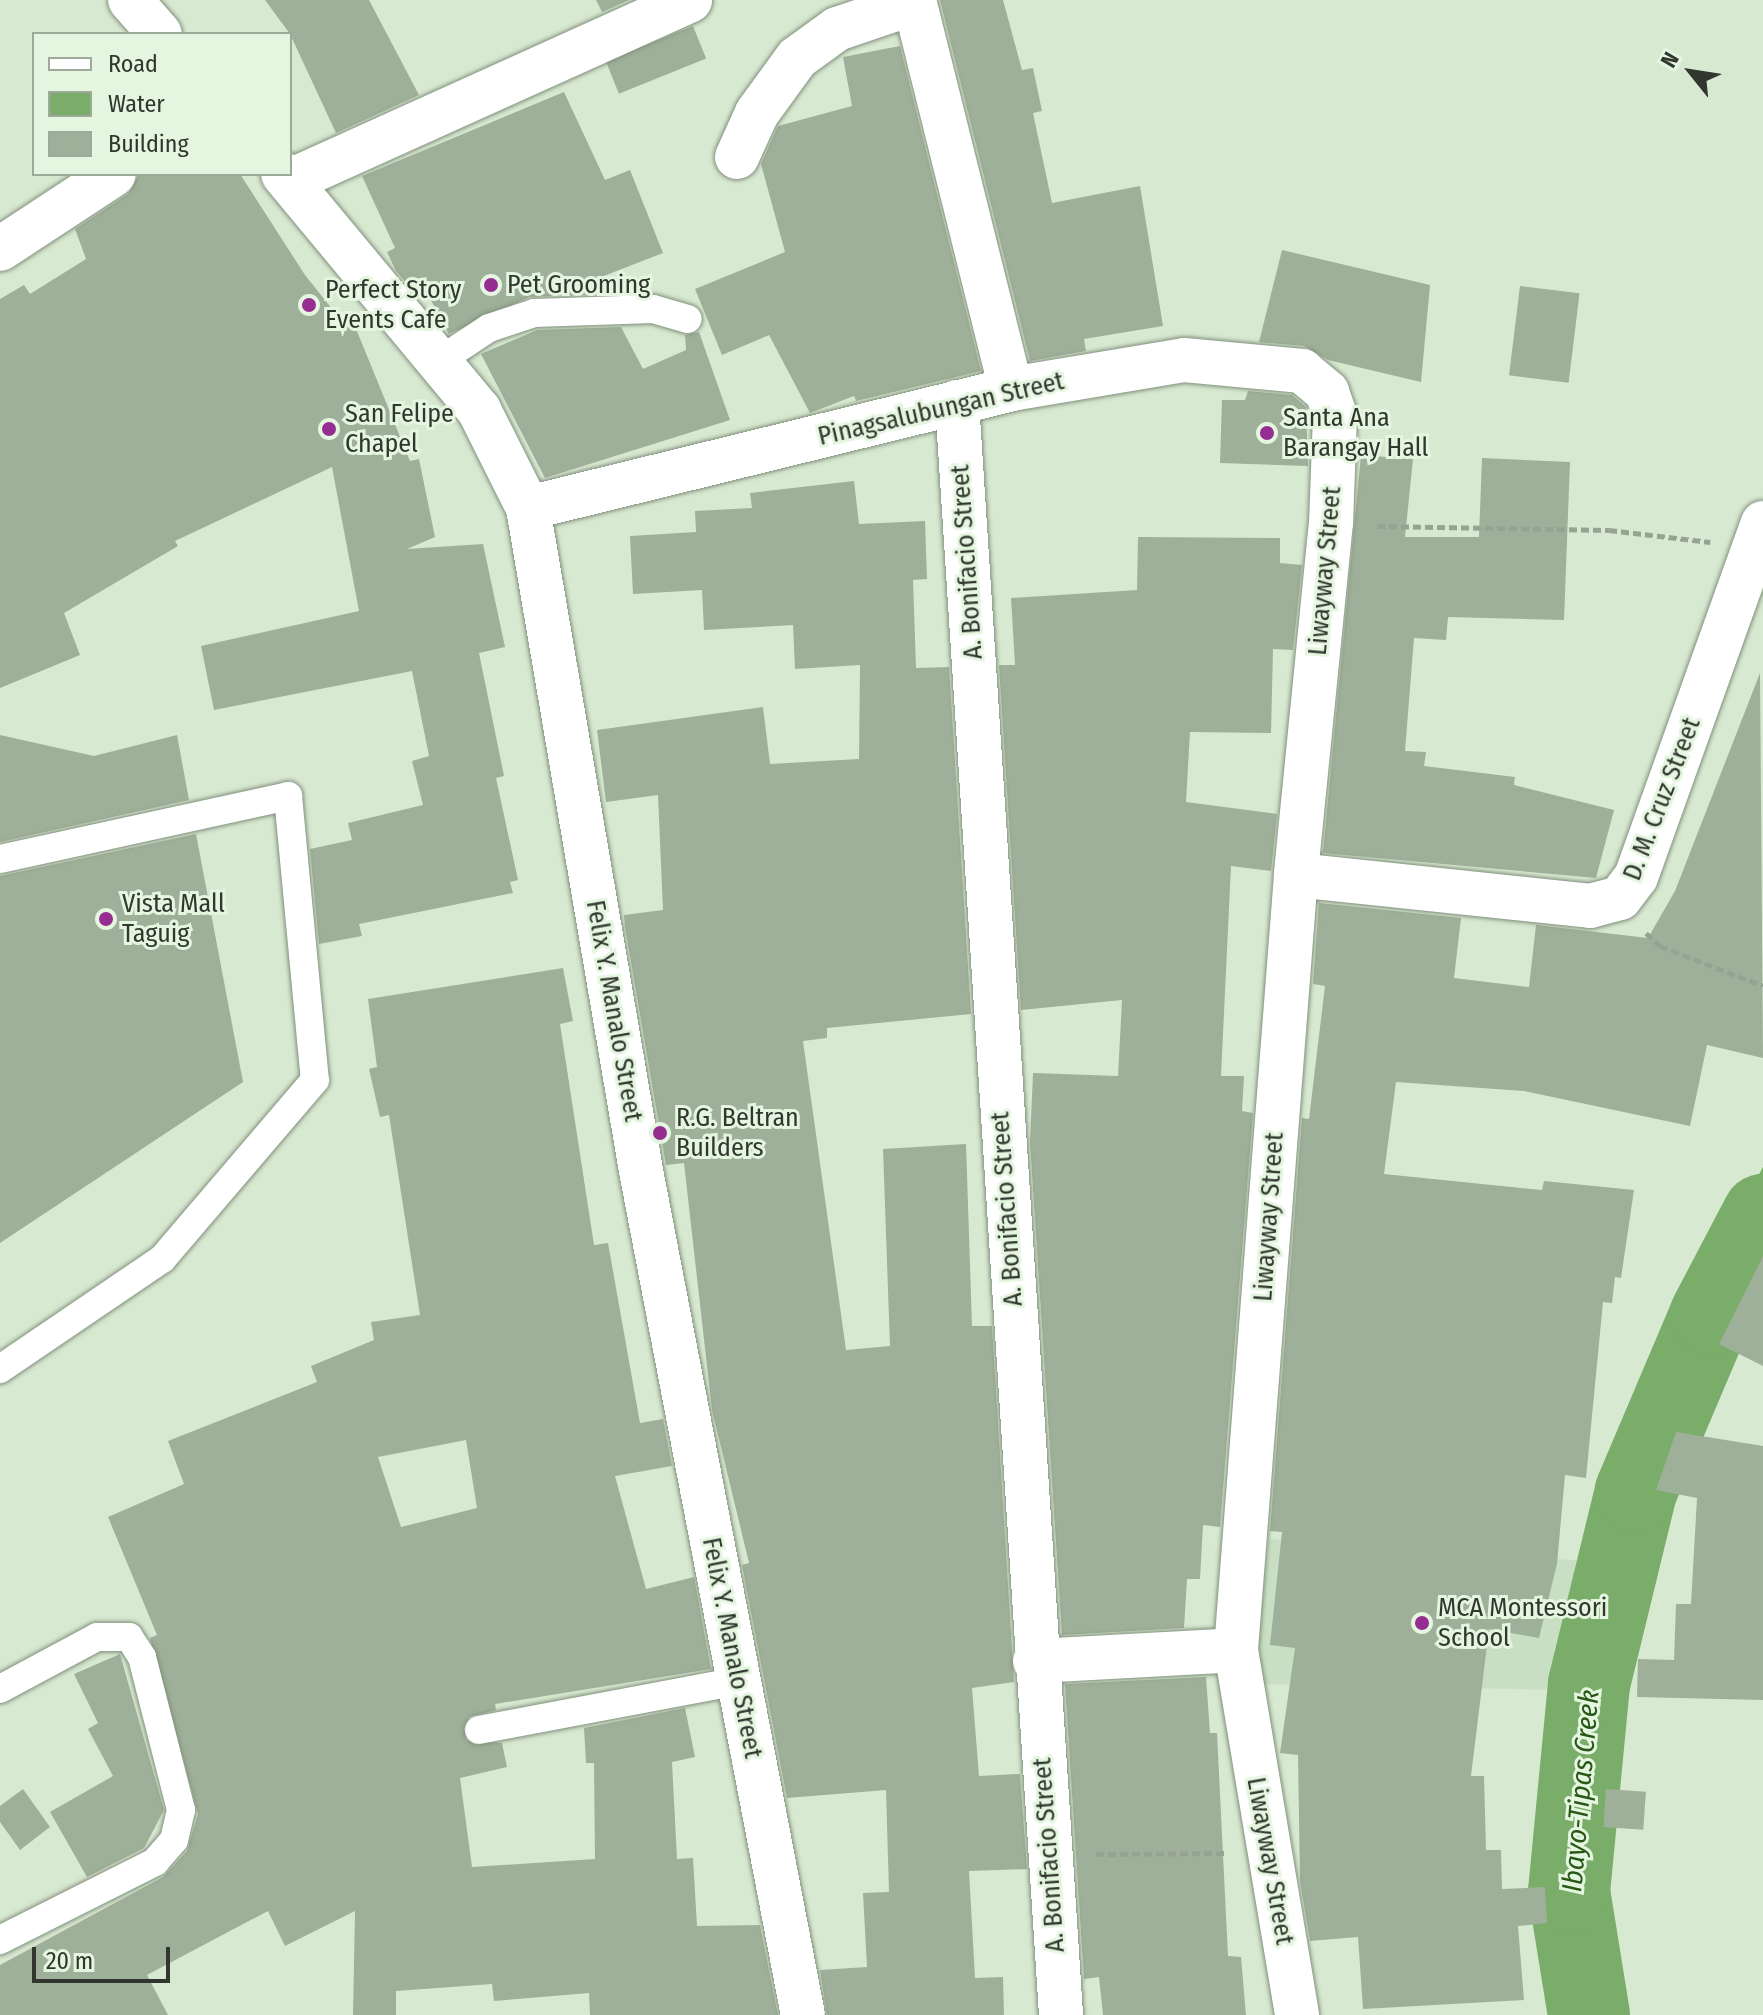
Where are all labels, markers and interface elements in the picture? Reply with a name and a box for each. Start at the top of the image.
legend [32,32,292,176]
north arrow [1651,32,1731,112]
text: N [1655,47,1685,72]
text: Road [108,50,158,78]
text: Water [108,90,165,118]
text: Building [108,130,189,158]
place label: Pet Grooming [507,269,650,301]
place label: Perfect Story Events Cafe [325,274,461,336]
marker: Pet Grooming [482,276,500,294]
marker: Perfect Story Events Cafe [300,296,318,314]
street label: Pinagsalubungan Street [815,366,1067,452]
place label: San Felipe Chapel [345,398,454,460]
place label: Santa Ana Barangay Hall [1283,402,1428,464]
marker: San Felipe Chapel [320,420,338,438]
marker: Santa Ana Barangay Hall [1258,424,1276,442]
street label: A. Bonifacio Street [945,464,989,660]
street label: Liwayway Street [1302,485,1348,657]
street label: D. M. Cruz Street [1617,713,1707,885]
place label: Vista Mall Taguig [122,888,225,950]
street label: Felix Y. Manalo Street [579,898,649,1124]
marker: Vista Mall Taguig [97,910,115,928]
place label: R.G. Beltran Builders [676,1102,799,1164]
street label: A. Bonifacio Street [985,1111,1029,1307]
marker: R.G. Beltran Builders [651,1124,669,1142]
street label: Liwayway Street [1248,1131,1290,1303]
street label: Felix Y. Manalo Street [695,1535,769,1761]
place label: MCA Montessori School [1438,1592,1607,1654]
marker: MCA Montessori School [1413,1614,1431,1632]
water label: Ibayo-Tipas Creek [1555,1689,1607,1893]
street label: A. Bonifacio Street [1027,1757,1071,1953]
street label: Liwayway Street [1240,1775,1300,1947]
scale bar [36,1931,174,1981]
text: 20 m [46,1947,93,1975]

